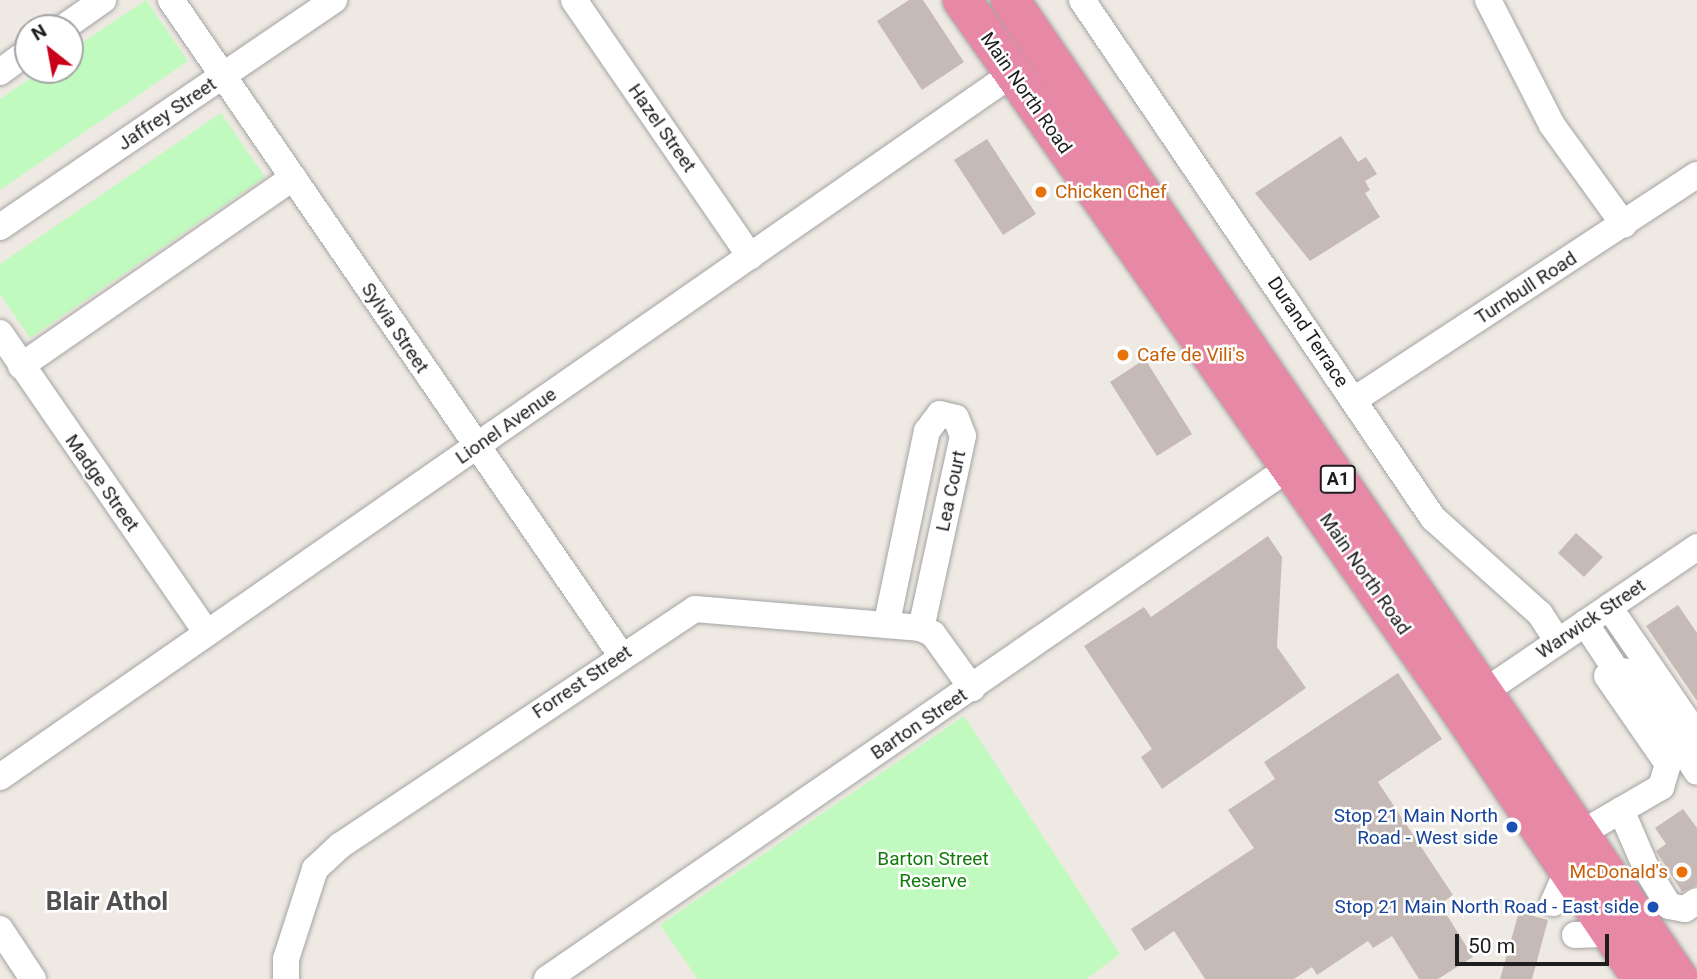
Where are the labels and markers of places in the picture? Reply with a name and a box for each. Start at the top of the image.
place label: Chicken Chef [1055,181,1167,203]
marker: Chicken Chef [1033,184,1049,200]
place label: Cafe de Vili's [1137,344,1245,366]
marker: Cafe de Vili's [1115,347,1131,363]
place label: Stop 21 Main North Road - West side [1334,805,1498,849]
marker: Stop 21 Main North Road - West side [1504,819,1520,835]
place label: McDonald's [1570,861,1668,883]
marker: McDonald's [1674,864,1690,880]
place label: Stop 21 Main North Road - East side [1335,896,1639,918]
marker: Stop 21 Main North Road - East side [1645,899,1661,915]

